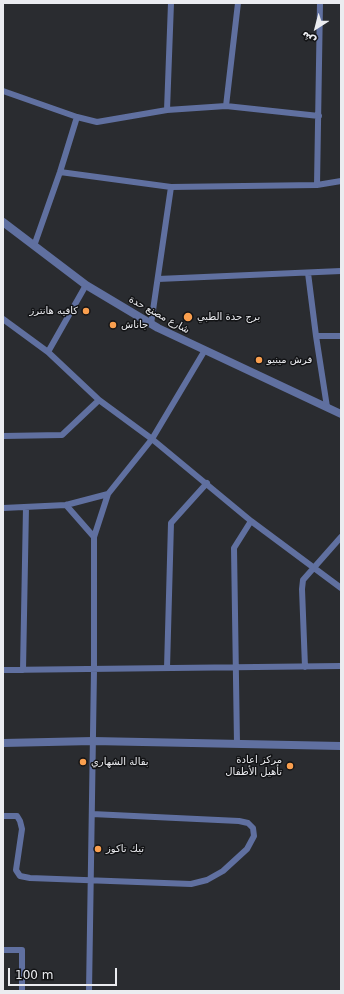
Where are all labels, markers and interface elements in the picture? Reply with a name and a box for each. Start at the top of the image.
north arrow [296,8,336,48]
text: ش [299,28,319,48]
street label: شارع مصنع حدة [127,293,191,337]
place label: كافيه هانترز [29,305,78,317]
marker: كافيه هانترز [81,306,91,316]
marker: برج حدة الطبي [182,311,194,323]
place label: برج حدة الطبي [197,311,260,323]
place label: جاناش [121,319,148,331]
marker: جاناش [108,320,118,330]
place label: فرش مينيو [267,354,312,366]
marker: فرش مينيو [254,355,264,365]
place label: مركز اعادة تأهيل الأطفال [225,754,282,778]
place label: بقالة الشهاري [91,756,149,768]
marker: بقالة الشهاري [78,757,88,767]
marker: مركز اعادة تأهيل الأطفال [285,761,295,771]
place label: تيك تاكوز [106,843,144,855]
marker: تيك تاكوز [93,844,103,854]
scale bar [10,960,119,986]
text: 100 m [15,968,53,982]

